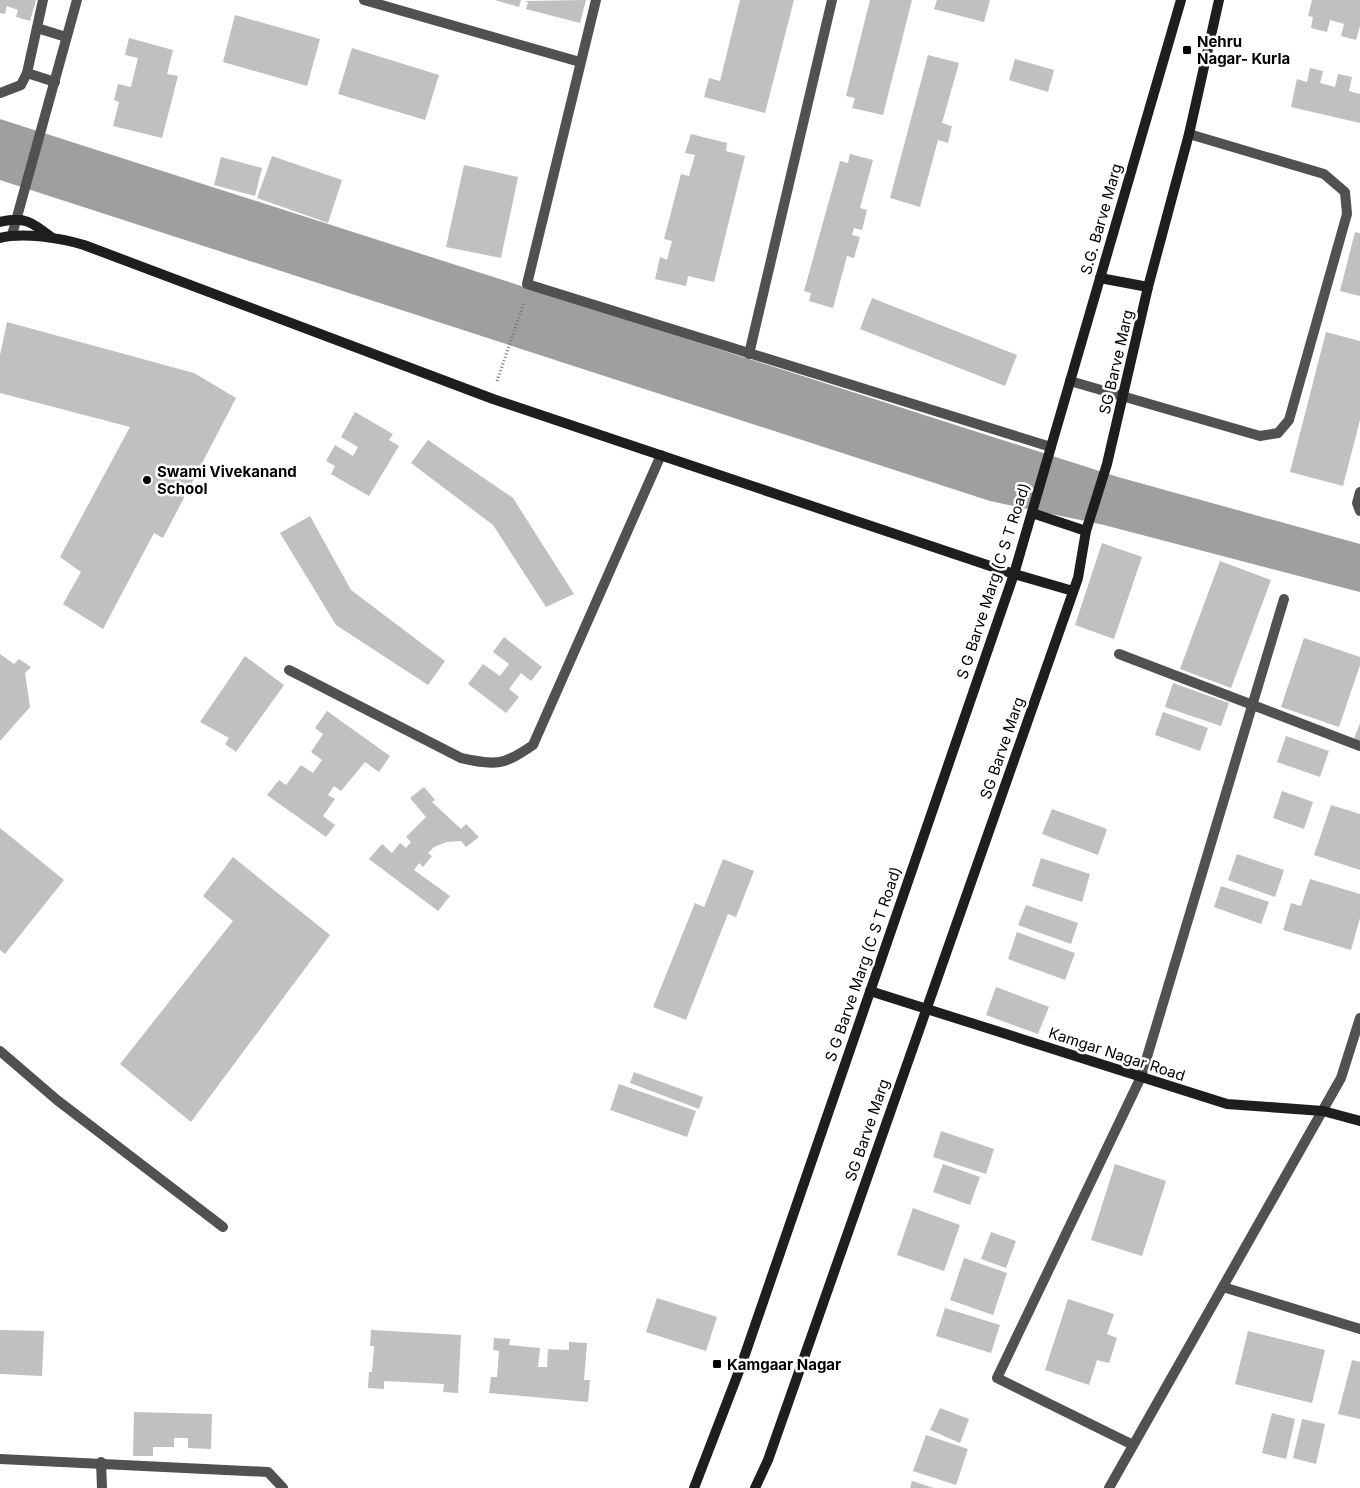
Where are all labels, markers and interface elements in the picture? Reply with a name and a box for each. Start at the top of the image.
place label: Nehru Nagar- Kurla [1197,32,1290,68]
marker: Nehru Nagar- Kurla [1181,44,1193,56]
street label: S.G. Barve Marg [1076,161,1126,277]
street label: SG Barve Marg [1095,308,1137,416]
place label: Swami Vivekanand School [157,462,297,498]
marker: Swami Vivekanand School [141,474,153,486]
street label: S G Barve Marg (C S T Road) [952,480,1034,682]
street label: SG Barve Marg [976,694,1028,802]
street label: S G Barve Marg (C S T Road) [821,864,905,1064]
street label: Kamgar Nagar Road [1046,1023,1188,1085]
street label: SG Barve Marg [841,1076,893,1184]
place label: Kamgaar Nagar [727,1355,841,1374]
marker: Kamgaar Nagar [711,1358,723,1370]

